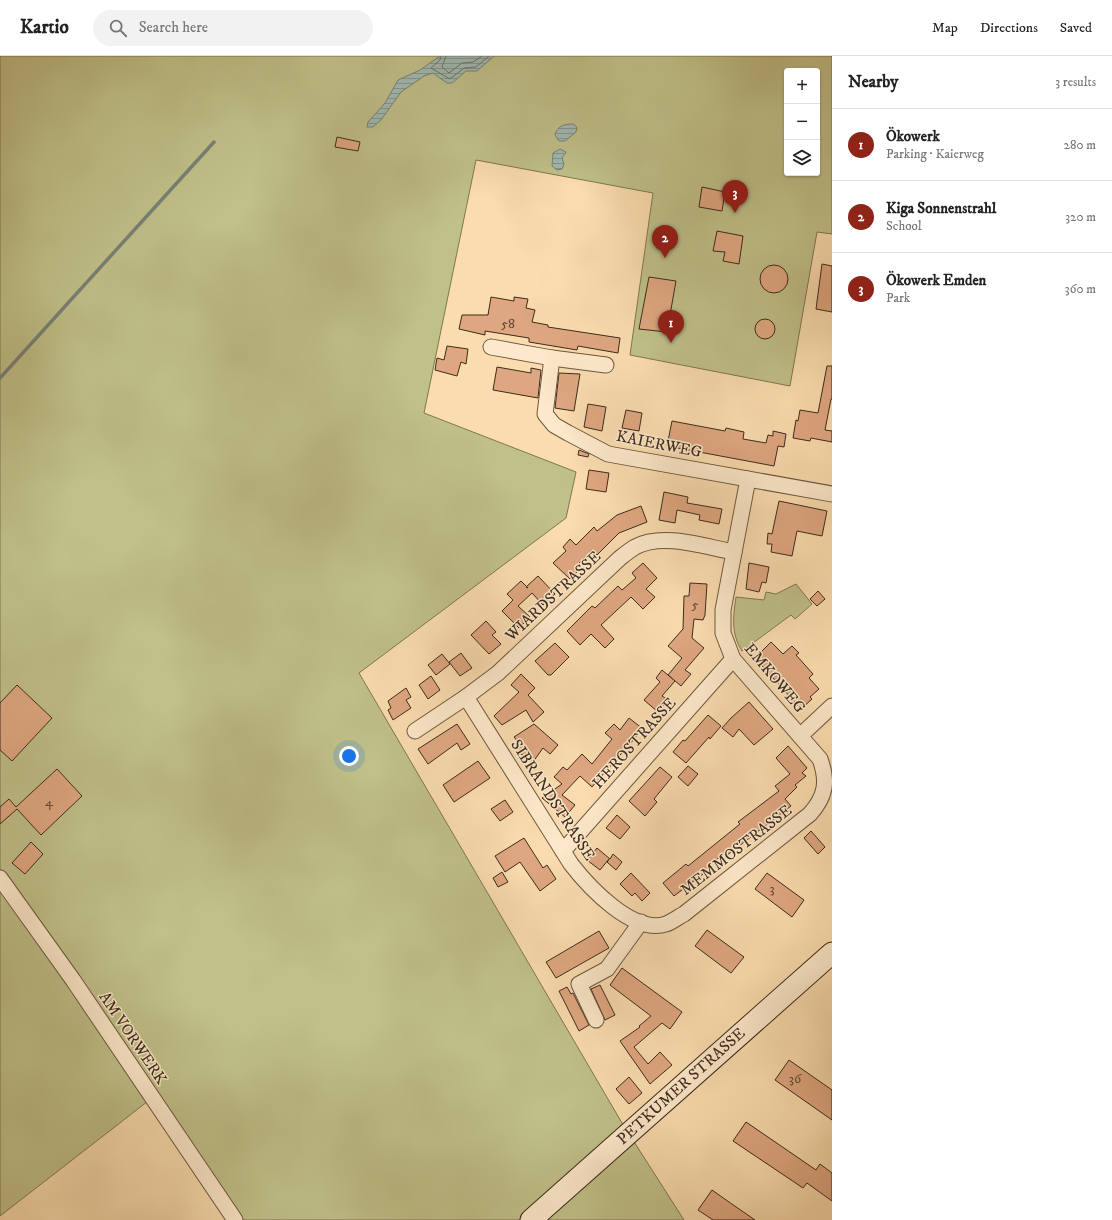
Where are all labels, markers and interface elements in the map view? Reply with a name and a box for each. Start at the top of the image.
search box [93,10,373,46]
text: Kartio [20,16,69,39]
icon: search [107,17,129,39]
text: Search here [139,18,208,37]
text: Map [932,19,958,37]
text: Directions [980,19,1038,37]
text: Saved [1060,19,1092,37]
map controls [784,68,820,176]
button: + [784,68,820,104]
text: Nearby [848,71,898,93]
text: 3 results [1055,74,1096,90]
button: − [784,104,820,140]
text: Ökowerk [886,127,940,146]
text: 1 [859,137,863,153]
text: 280 m [1064,137,1096,153]
button: layers [784,140,820,176]
text: Parking · Kaierweg [886,146,984,162]
pin: 3 [722,180,748,213]
text: Kiga Sonnenstrahl [886,199,996,218]
text: 2 [858,209,864,225]
text: 320 m [1065,209,1096,225]
text: School [886,218,922,234]
pin: 2 [652,225,678,258]
text: Ökowerk Emden [886,271,986,290]
text: 3 [859,281,863,297]
text: 360 m [1065,281,1096,297]
text: Park [886,290,910,306]
pin: 1 [658,310,684,343]
house number: 58 [501,315,515,333]
street label: KAIERWEG [614,426,704,462]
street label: WIARDSTRASSE [500,547,605,646]
house number: 5 [692,596,699,614]
street label: EMKOWEG [740,639,810,717]
street label: HEROSTRASSE [588,693,680,793]
street label: SIBRANDSTRASSE [506,736,600,864]
your location [339,746,359,766]
house number: 4 [45,793,54,811]
street label: MEMMOSTRASSE [676,800,796,900]
house number: 3 [769,880,775,898]
street label: AM VORWERK [95,988,172,1089]
street label: PETKUMER STRASSE [613,1023,749,1149]
house number: 36 [789,1070,802,1088]

